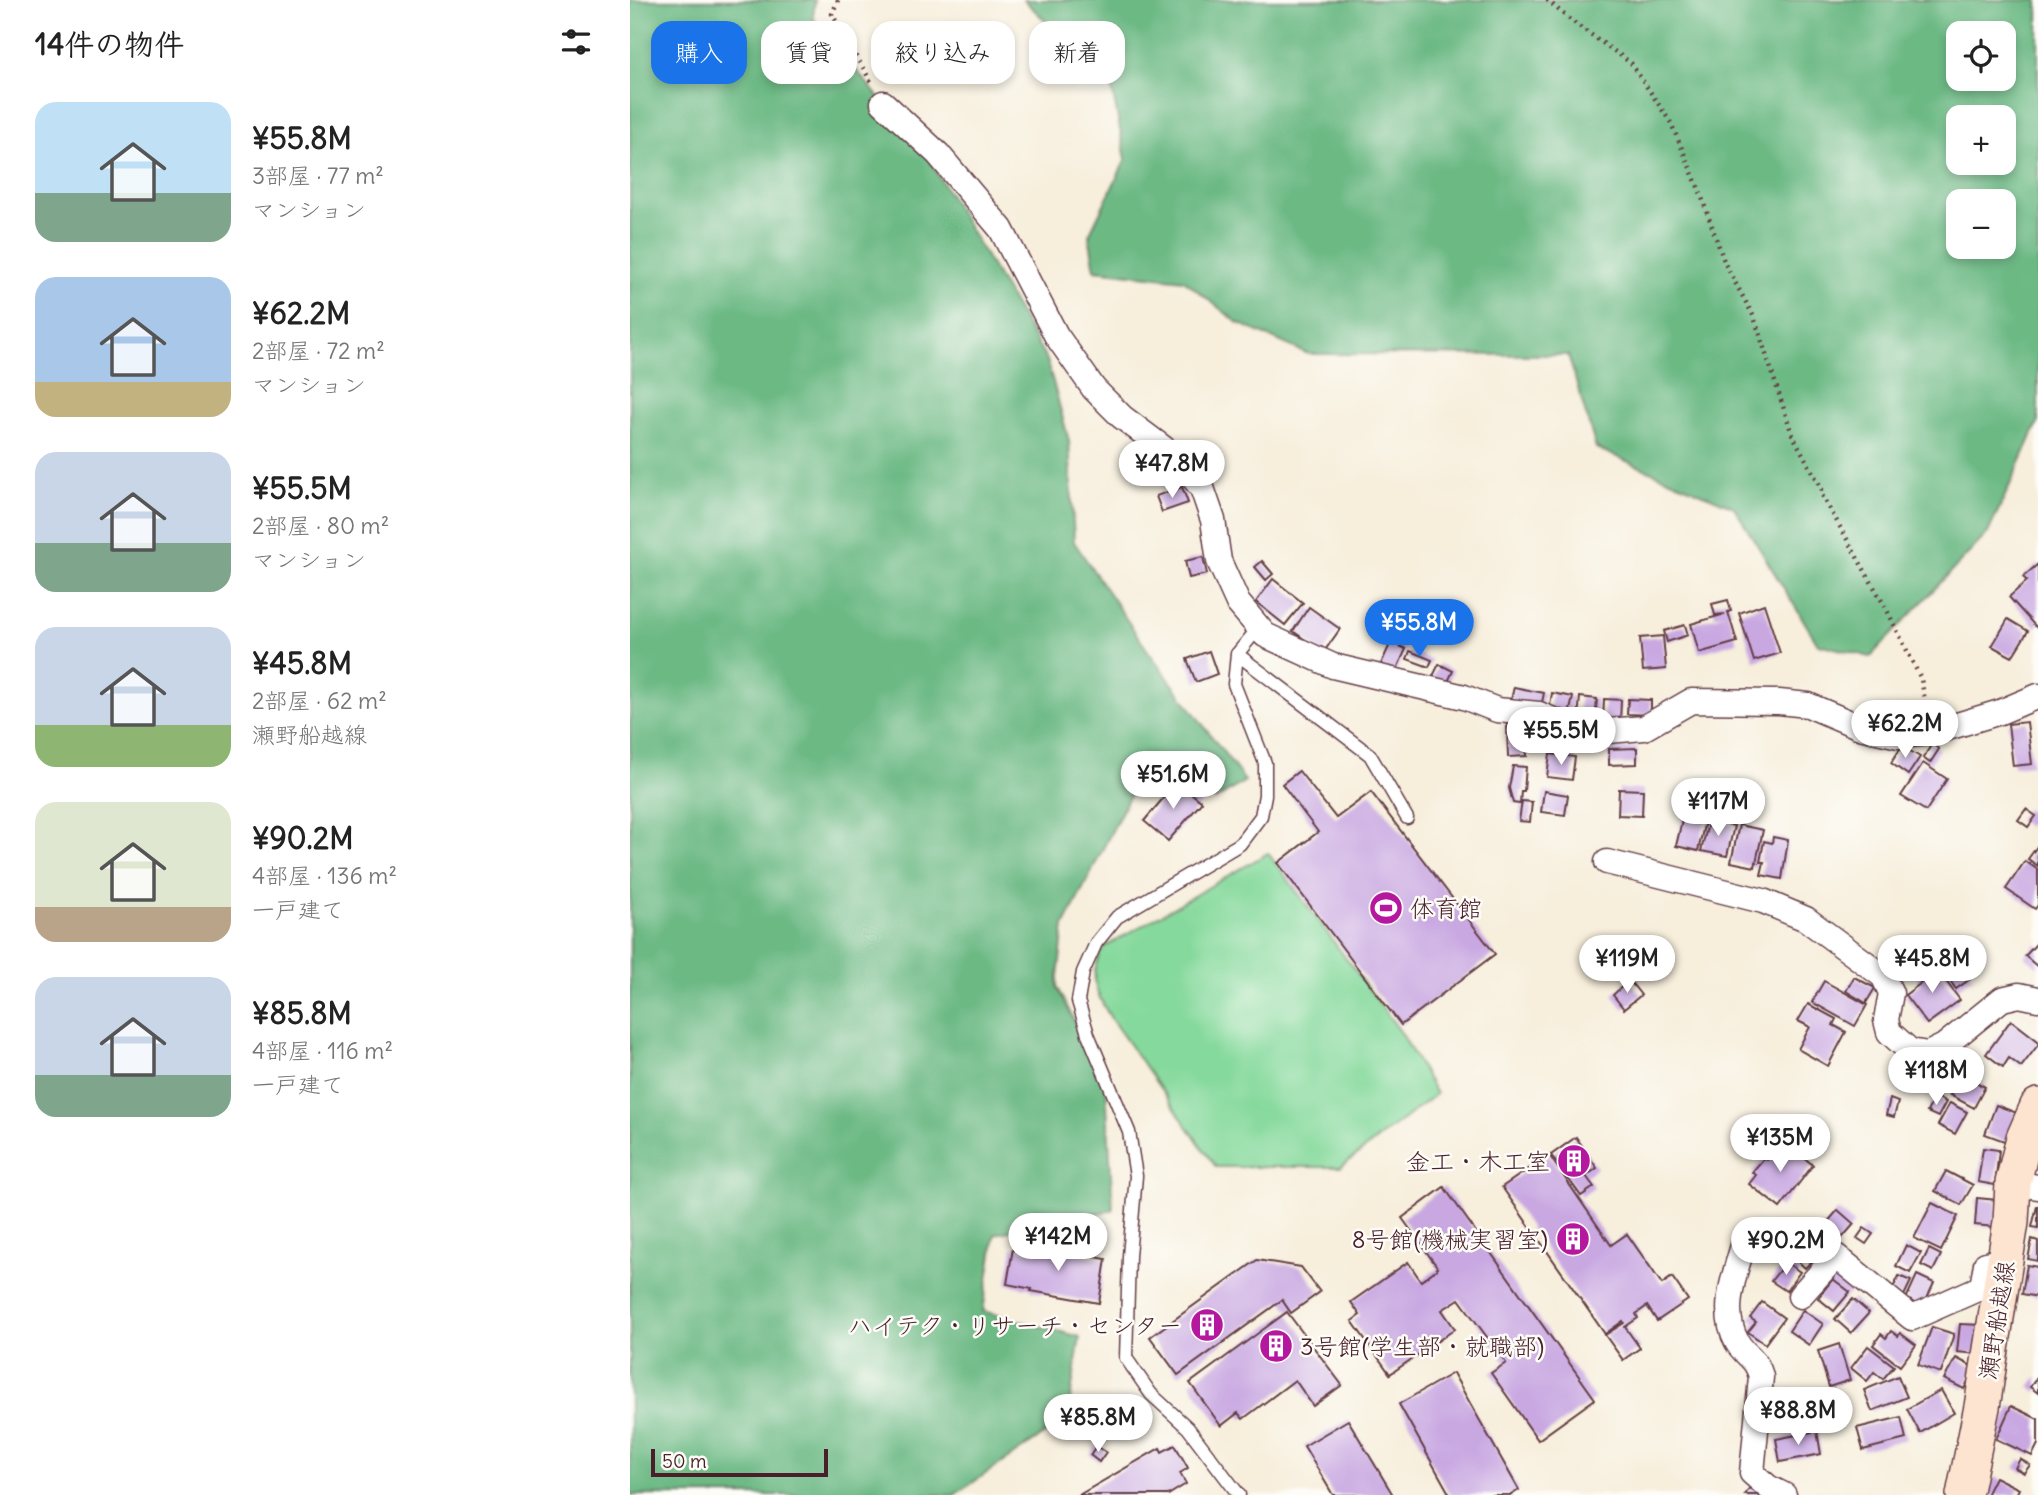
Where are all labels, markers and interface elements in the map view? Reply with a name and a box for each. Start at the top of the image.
chip: 購入 [651,21,747,84]
chip: 賃貸 [761,21,857,84]
chip: 絞り込み [871,21,1015,84]
chip: 新着 [1029,21,1125,84]
map controls [1946,21,2016,259]
button: locate [1946,21,2016,91]
icon: filters [557,23,595,61]
text: 14件の物件 [35,25,184,63]
button: + [1946,105,2016,175]
text: ¥55.8M [252,119,352,157]
icon: home [91,130,175,214]
text: 3部屋 · 77 m² [252,161,384,190]
button: − [1946,189,2016,259]
text: マンション [252,195,366,224]
text: ¥62.2M [252,294,350,332]
icon: home [91,305,175,389]
text: 2部屋 · 72 m² [252,336,385,365]
text: マンション [252,370,366,399]
pin: ¥47.8M [1115,440,1229,500]
text: ¥47.8M [1135,448,1209,477]
text: ¥55.5M [252,469,352,507]
icon: home [91,480,175,564]
text: 2部屋 · 80 m² [252,511,389,540]
text: マンション [252,545,366,574]
pin: ¥55.8M [1362,600,1476,659]
text: ¥55.8M [1381,607,1457,636]
text: ¥45.8M [252,644,352,682]
icon: home [91,655,175,739]
text: 2部屋 · 62 m² [252,686,387,715]
pin: ¥62.2M [1848,700,1962,760]
pin: ¥55.5M [1504,708,1618,767]
text: ¥62.2M [1867,708,1943,737]
text: ¥55.5M [1523,715,1599,744]
text: 瀬野船越線 [252,720,367,749]
pin: ¥51.6M [1116,752,1230,811]
text: ¥51.6M [1137,759,1209,788]
pin: ¥117M [1669,778,1767,838]
text: ¥117M [1687,786,1749,815]
text: ¥90.2M [252,819,354,857]
icon: home [91,830,175,914]
text: 4部屋 · 136 m² [252,861,397,890]
sports icon: 体育館 [1367,889,1405,927]
place label: 体育館 [1410,893,1482,923]
text: 一戸建て [252,895,344,924]
pin: ¥119M [1578,936,1676,995]
pin: ¥45.8M [1875,936,1989,995]
text: ¥119M [1595,943,1659,972]
text: ¥45.8M [1894,943,1970,972]
text: ¥85.8M [252,994,352,1032]
icon: home [91,1005,175,1089]
text: 4部屋 · 116 m² [252,1036,393,1065]
pin: ¥118M [1887,1048,1985,1107]
text: ¥118M [1904,1055,1968,1084]
text: 一戸建て [252,1070,344,1099]
pin: ¥135M [1731,1114,1829,1174]
text: ¥135M [1746,1122,1814,1151]
building icon: 金工・木工室 [1555,1142,1593,1180]
place label: 金工・木工室 [1406,1146,1550,1176]
pin: ¥142M [1009,1214,1107,1273]
pin: ¥90.2M [1729,1218,1843,1277]
building icon: 8号館(機械実習室) [1554,1220,1592,1258]
text: ¥142M [1024,1221,1092,1250]
place label: 8号館(機械実習室) [1352,1224,1548,1254]
text: ¥90.2M [1747,1225,1825,1254]
street label: 瀬野船越線 [1972,1258,2020,1382]
building icon: ハイテク・リサーチ・センター [1188,1306,1226,1344]
place label: ハイテク・リサーチ・センター [848,1310,1182,1340]
building icon: 3号館(学生部・就職部) [1257,1327,1295,1365]
place label: 3号館(学生部・就職部) [1300,1331,1544,1361]
pin: ¥88.8M [1741,1388,1855,1447]
pin: ¥85.8M [1041,1394,1155,1454]
text: ¥88.8M [1760,1395,1836,1424]
text: ¥85.8M [1060,1402,1136,1431]
scale bar [651,1446,828,1478]
text: 50 m [662,1449,707,1473]

